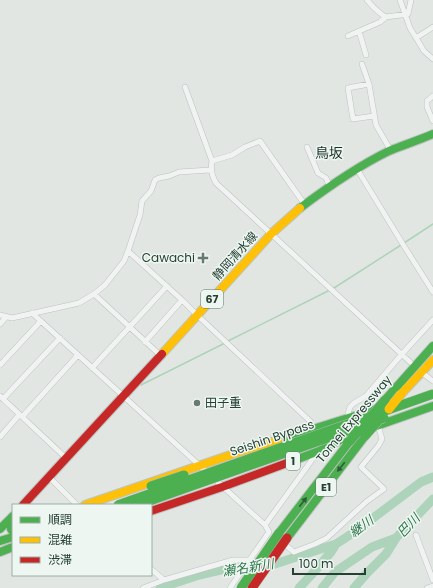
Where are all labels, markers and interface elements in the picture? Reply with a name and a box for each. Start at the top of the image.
district label: 鳥坂 [315,143,343,163]
street label: 静岡清水線 [208,228,261,284]
place label: Cawachi [142,249,195,266]
marker: Cawachi [198,253,208,263]
road number: 67 [201,290,223,308]
street label: Tomei Expressway [312,371,395,466]
place label: 田子重 [205,394,241,411]
marker: 田子重 [192,398,202,408]
street label: Seishin Bypass [227,415,316,460]
road number: 1 [286,452,300,470]
one-way arrow [337,462,345,473]
road number: E1 [316,478,336,496]
one-way arrow [298,496,307,507]
legend [12,504,152,576]
water label: 巴川 [393,508,426,541]
water label: 継川 [345,510,379,542]
text: 順調 [48,511,72,528]
text: 混雑 [48,531,72,548]
scale bar [293,550,365,576]
text: 渋滞 [48,551,72,568]
water label: 瀬名新川 [221,554,277,581]
text: 100 m [299,555,333,572]

